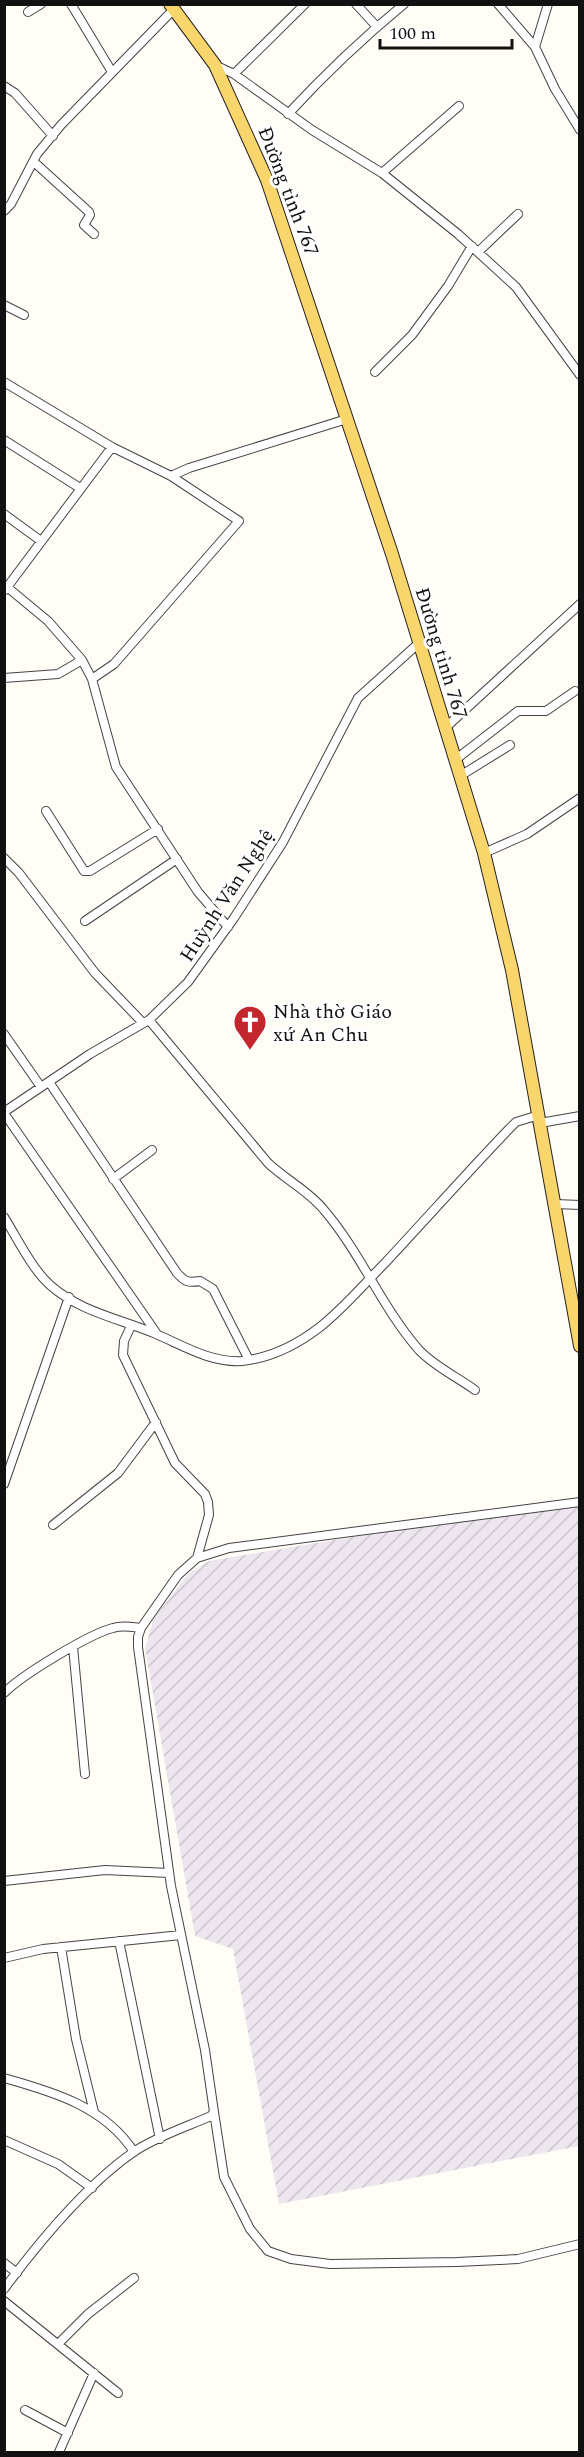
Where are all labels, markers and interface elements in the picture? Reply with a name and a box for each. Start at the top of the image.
scale bar [380,12,512,50]
text: 100 m [389,20,436,47]
street label: Đường tỉnh 767 [250,122,327,261]
street label: Đường tỉnh 767 [407,584,475,723]
street label: Huỳnh Văn Nghệ [172,823,281,968]
place label: Nhà thờ Giáo xứ An Chu [273,997,392,1050]
church icon: Nhà thờ Giáo xứ An Chu [232,1004,268,1051]

